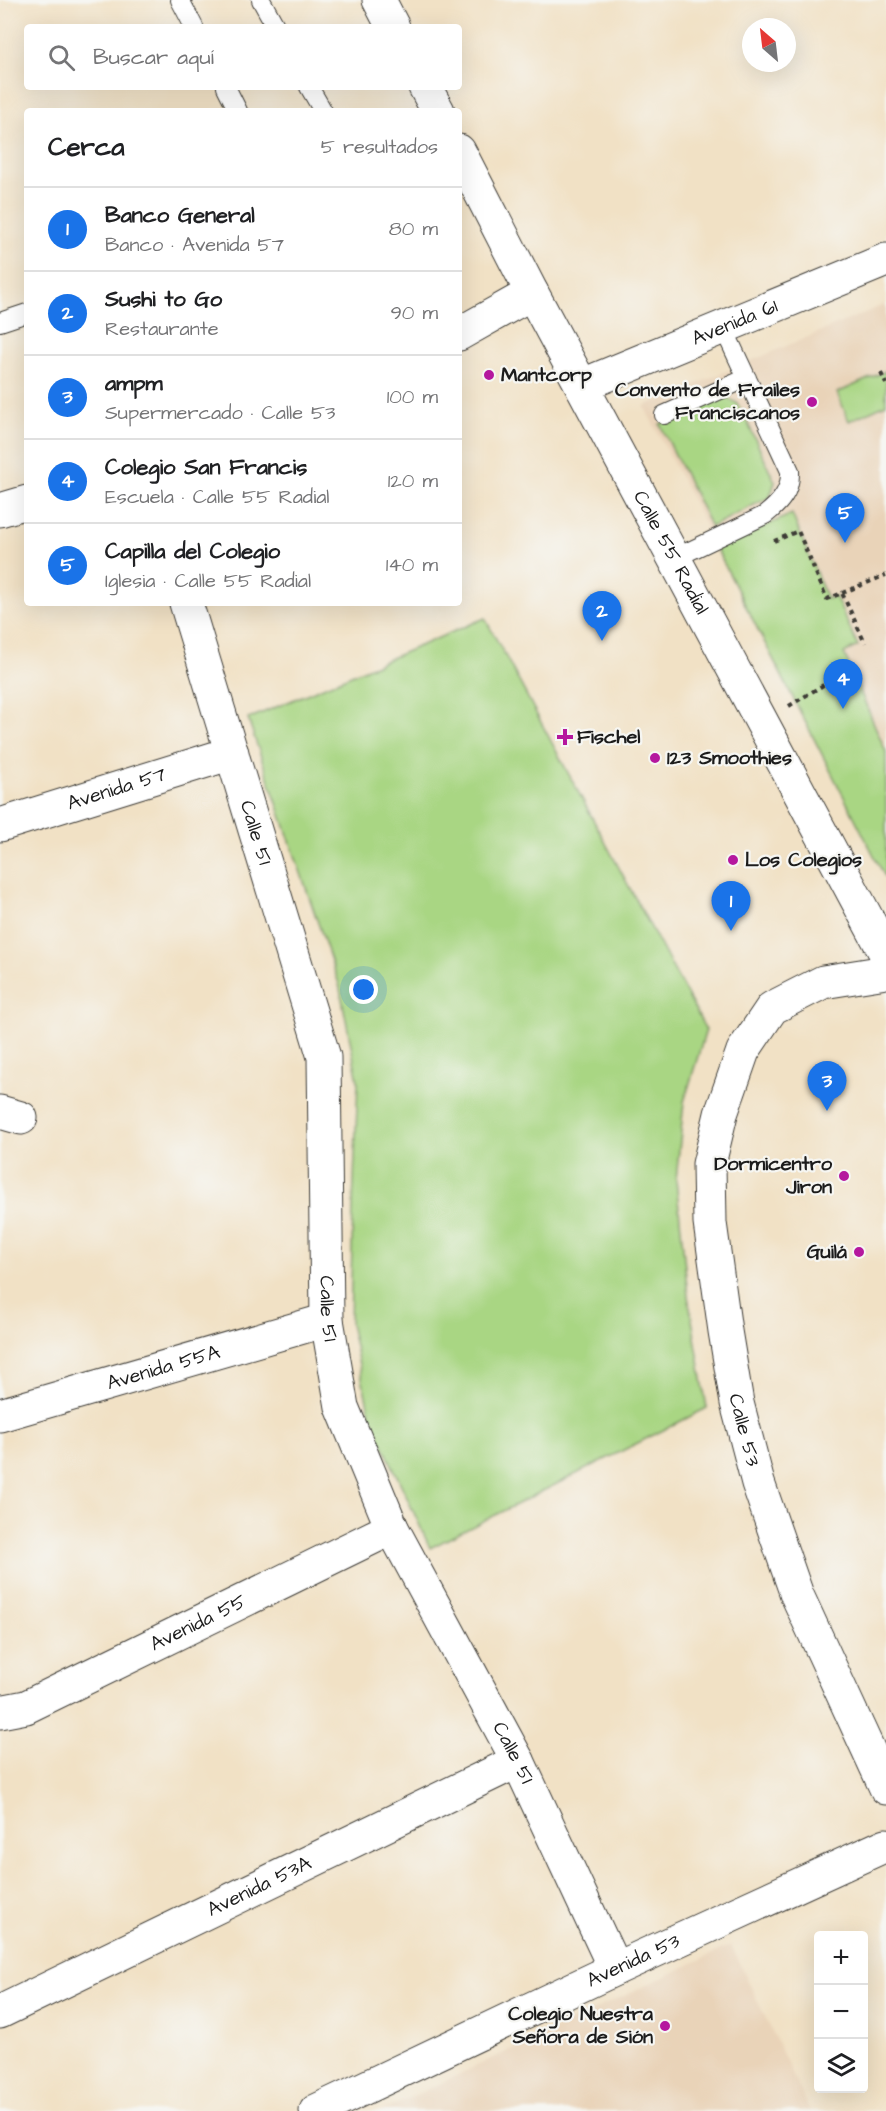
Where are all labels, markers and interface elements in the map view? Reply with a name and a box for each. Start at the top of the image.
north arrow [742,18,796,72]
search box [24,24,462,90]
icon: search [45,41,78,74]
text: Buscar aquí [93,42,214,73]
text: Cerca [48,129,125,165]
text: 5 resultados [321,133,438,161]
text: Banco General [105,200,255,231]
text: 1 [66,215,69,243]
text: 80 m [389,215,438,243]
text: Banco · Avenida 57 [105,231,284,259]
text: Sushi to Go [105,284,222,315]
street label: Avenida 61 [687,292,782,353]
text: 2 [62,299,73,327]
text: 90 m [390,299,438,327]
text: Restaurante [105,315,219,343]
place label: Mantcorp [501,361,593,389]
text: ampm [105,368,163,399]
marker: Mantcorp [482,368,496,382]
place label: Convento de Frailes Franciscanos [615,376,800,427]
text: 3 [62,383,73,411]
text: 100 m [387,383,438,411]
marker: Convento de Frailes Franciscanos [805,395,819,409]
text: Supermercado · Calle 53 [105,399,335,427]
text: Colegio San Francis [105,452,307,483]
text: 4 [61,467,74,495]
text: 120 m [388,467,438,495]
text: Escuela · Calle 55 Radial [105,483,329,511]
street label: Calle 55 Radial [626,485,716,619]
pin: 5 [826,494,864,543]
text: Capilla del Colegio [105,536,280,567]
text: 5 [60,551,75,579]
text: 140 m [386,551,438,579]
text: Iglesia · Calle 55 Radial [105,567,311,595]
pin: 2 [582,592,622,641]
pin: 4 [824,660,862,709]
place label: Fischel [577,723,640,751]
marker: Fischel [558,730,572,744]
place label: 123 Smoothies [667,744,792,772]
marker: 123 Smoothies [648,751,662,765]
street label: Avenida 57 [64,760,169,817]
street label: Calle 51 [233,797,279,869]
place label: Los Colegios [745,846,862,875]
marker: Los Colegios [726,853,740,867]
pin: 1 [712,882,750,931]
your location [349,975,378,1004]
pin: 3 [808,1062,846,1111]
place label: Dormicentro Jiron [714,1150,833,1201]
marker: Dormicentro Jiron [837,1169,851,1183]
place label: Guilá [807,1238,848,1266]
marker: Guilá [852,1245,866,1259]
street label: Calle 51 [312,1275,345,1344]
street label: Avenida 55A [103,1338,223,1397]
street label: Calle 53 [722,1392,767,1469]
street label: Avenida 55 [145,1587,251,1658]
street label: Calle 51 [485,1717,541,1789]
street label: Avenida 53A [202,1849,316,1924]
street label: Avenida 53 [582,1927,684,1994]
map controls [814,1931,868,2093]
button: + [814,1931,868,1985]
button: − [814,1985,868,2039]
place label: Colegio Nuestra Señora de Sión [508,2000,654,2051]
marker: Colegio Nuestra Señora de Sión [658,2019,672,2033]
button: layers [814,2039,868,2093]

